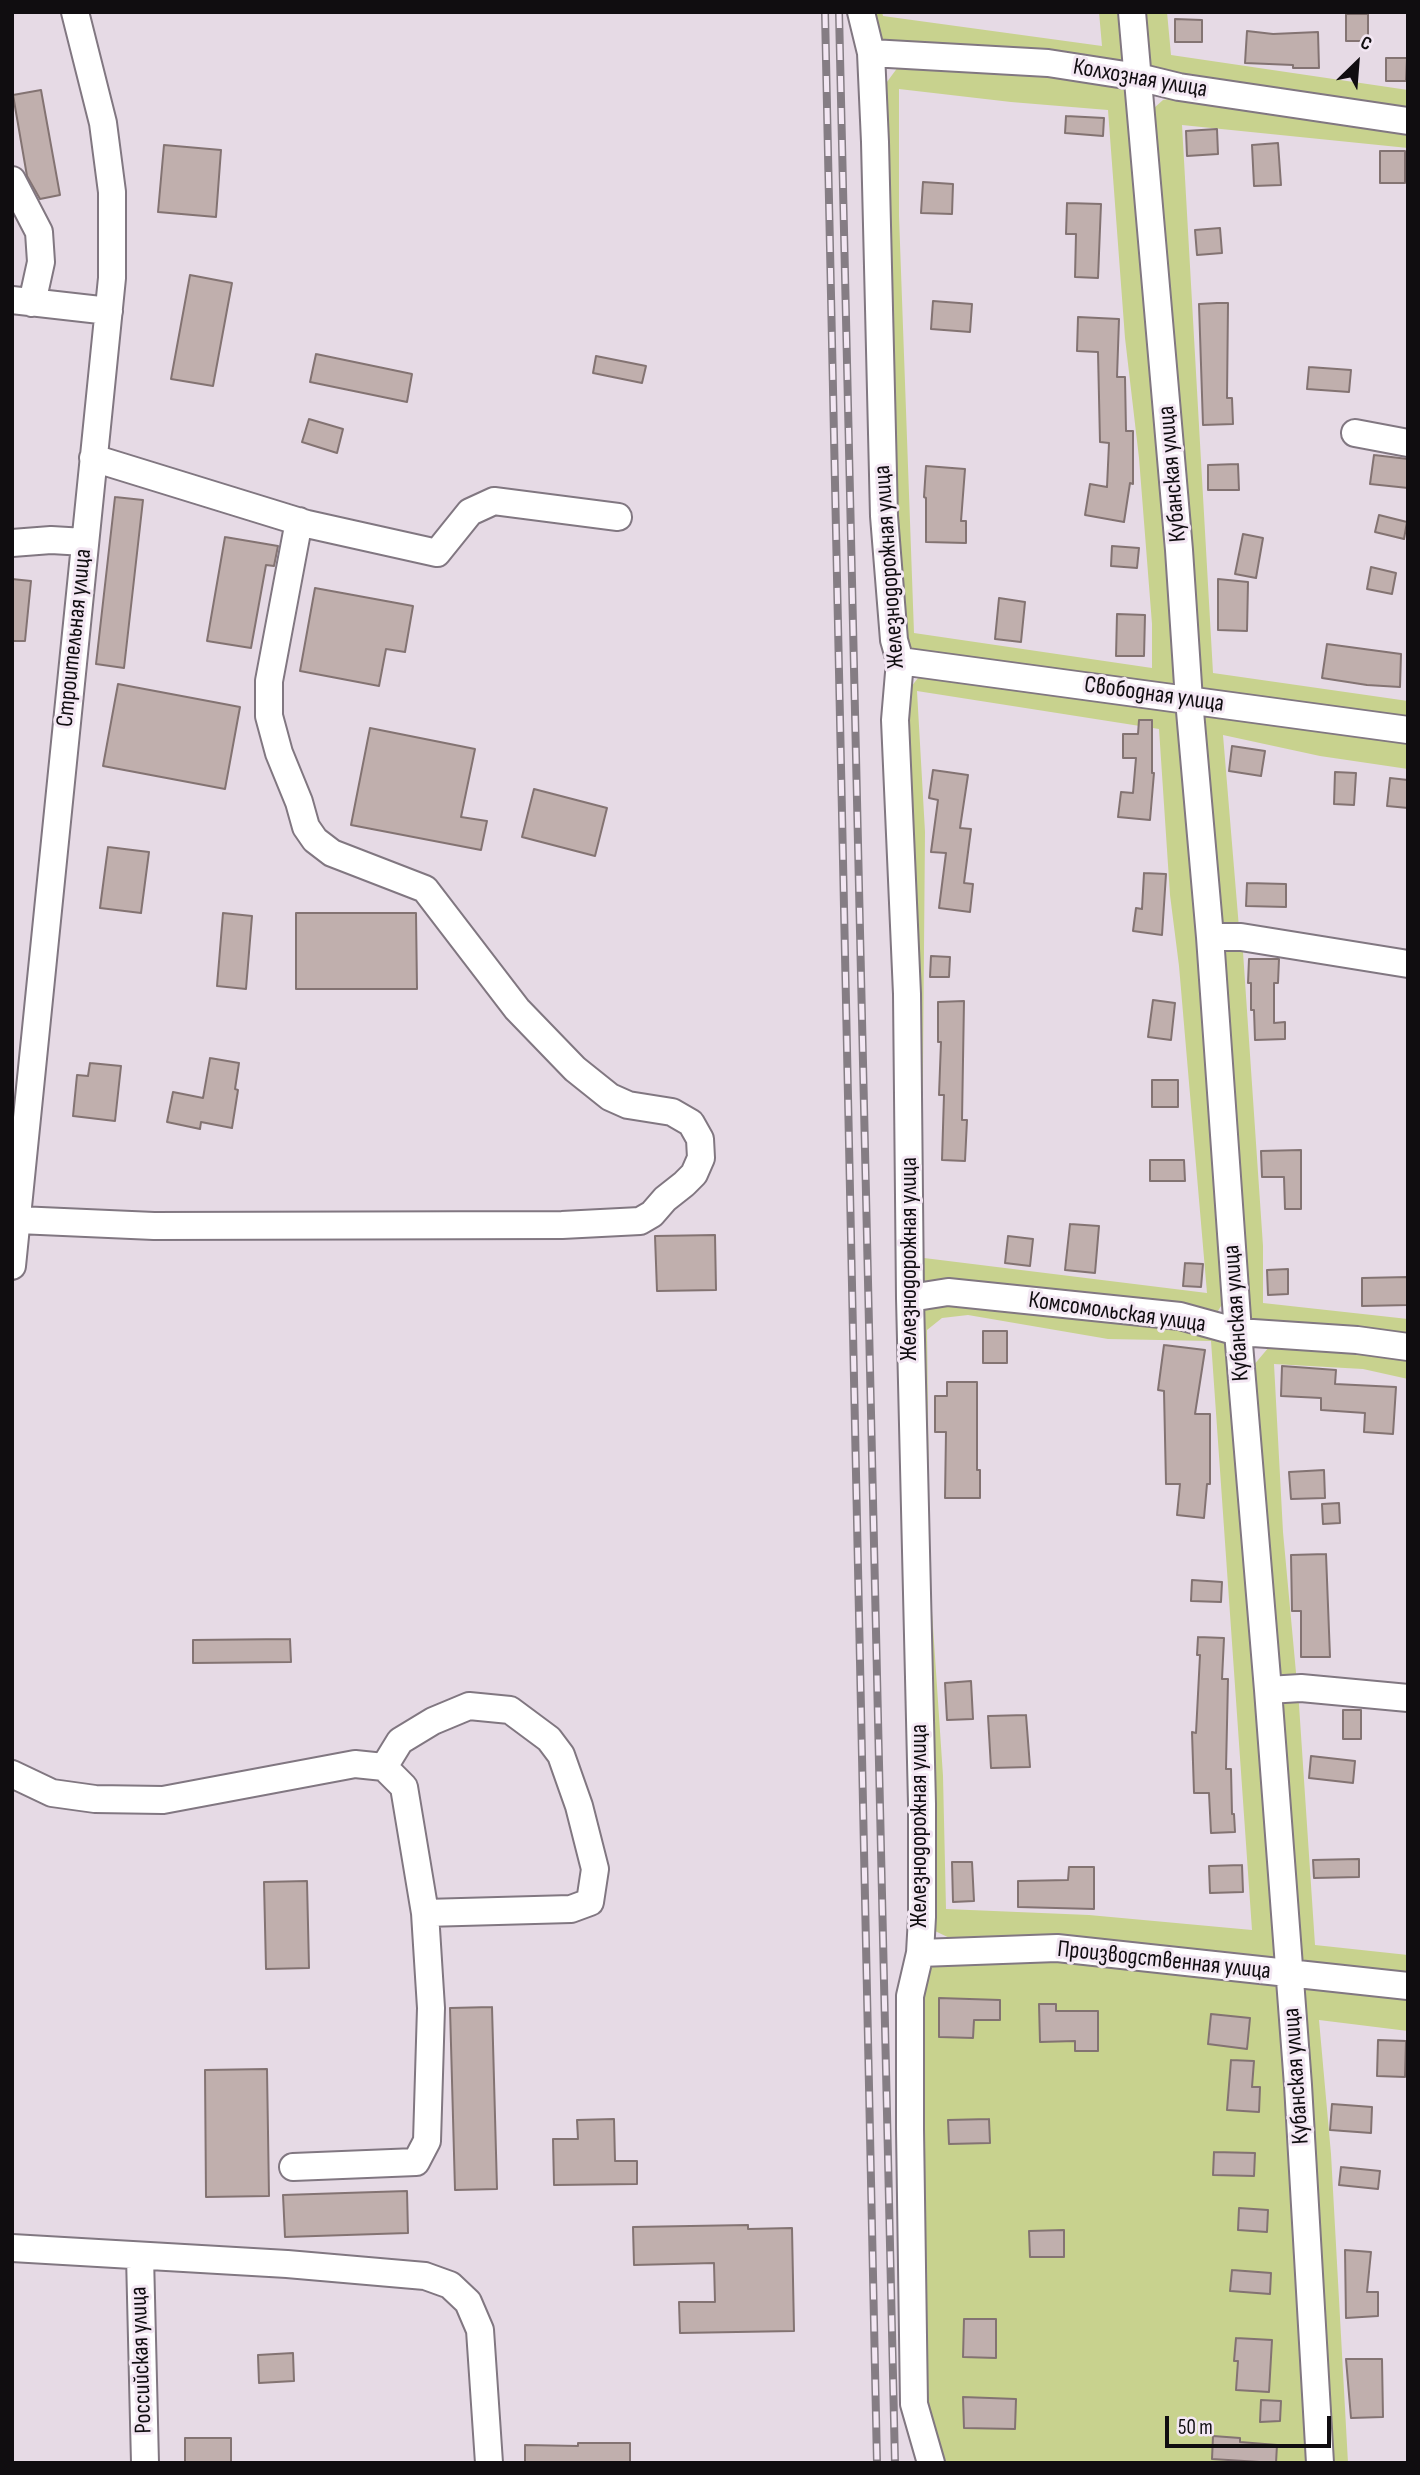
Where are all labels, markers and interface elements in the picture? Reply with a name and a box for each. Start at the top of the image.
north arrow [1322,28,1392,98]
text: С [1357,31,1375,56]
street label: Колхозная улица [1071,53,1209,105]
street label: Кубанская улица [1153,405,1193,543]
street label: Железнодорожная улица [869,464,911,670]
street label: Строительная улица [51,548,99,728]
street label: Свободная улица [1082,671,1226,719]
street label: Железнодорожная улица [896,1157,924,1361]
street label: Кубанская улица [1218,1244,1256,1382]
street label: Комсомольская улица [1027,1286,1207,1340]
street label: Железнодорожная улица [906,1724,934,1928]
street label: Производственная улица [1056,1935,1272,1987]
street label: Кубанская улица [1278,2007,1316,2145]
street label: Российская улица [125,2286,159,2434]
scale bar [1168,2402,1334,2446]
text: 50 m [1178,2415,1213,2440]

